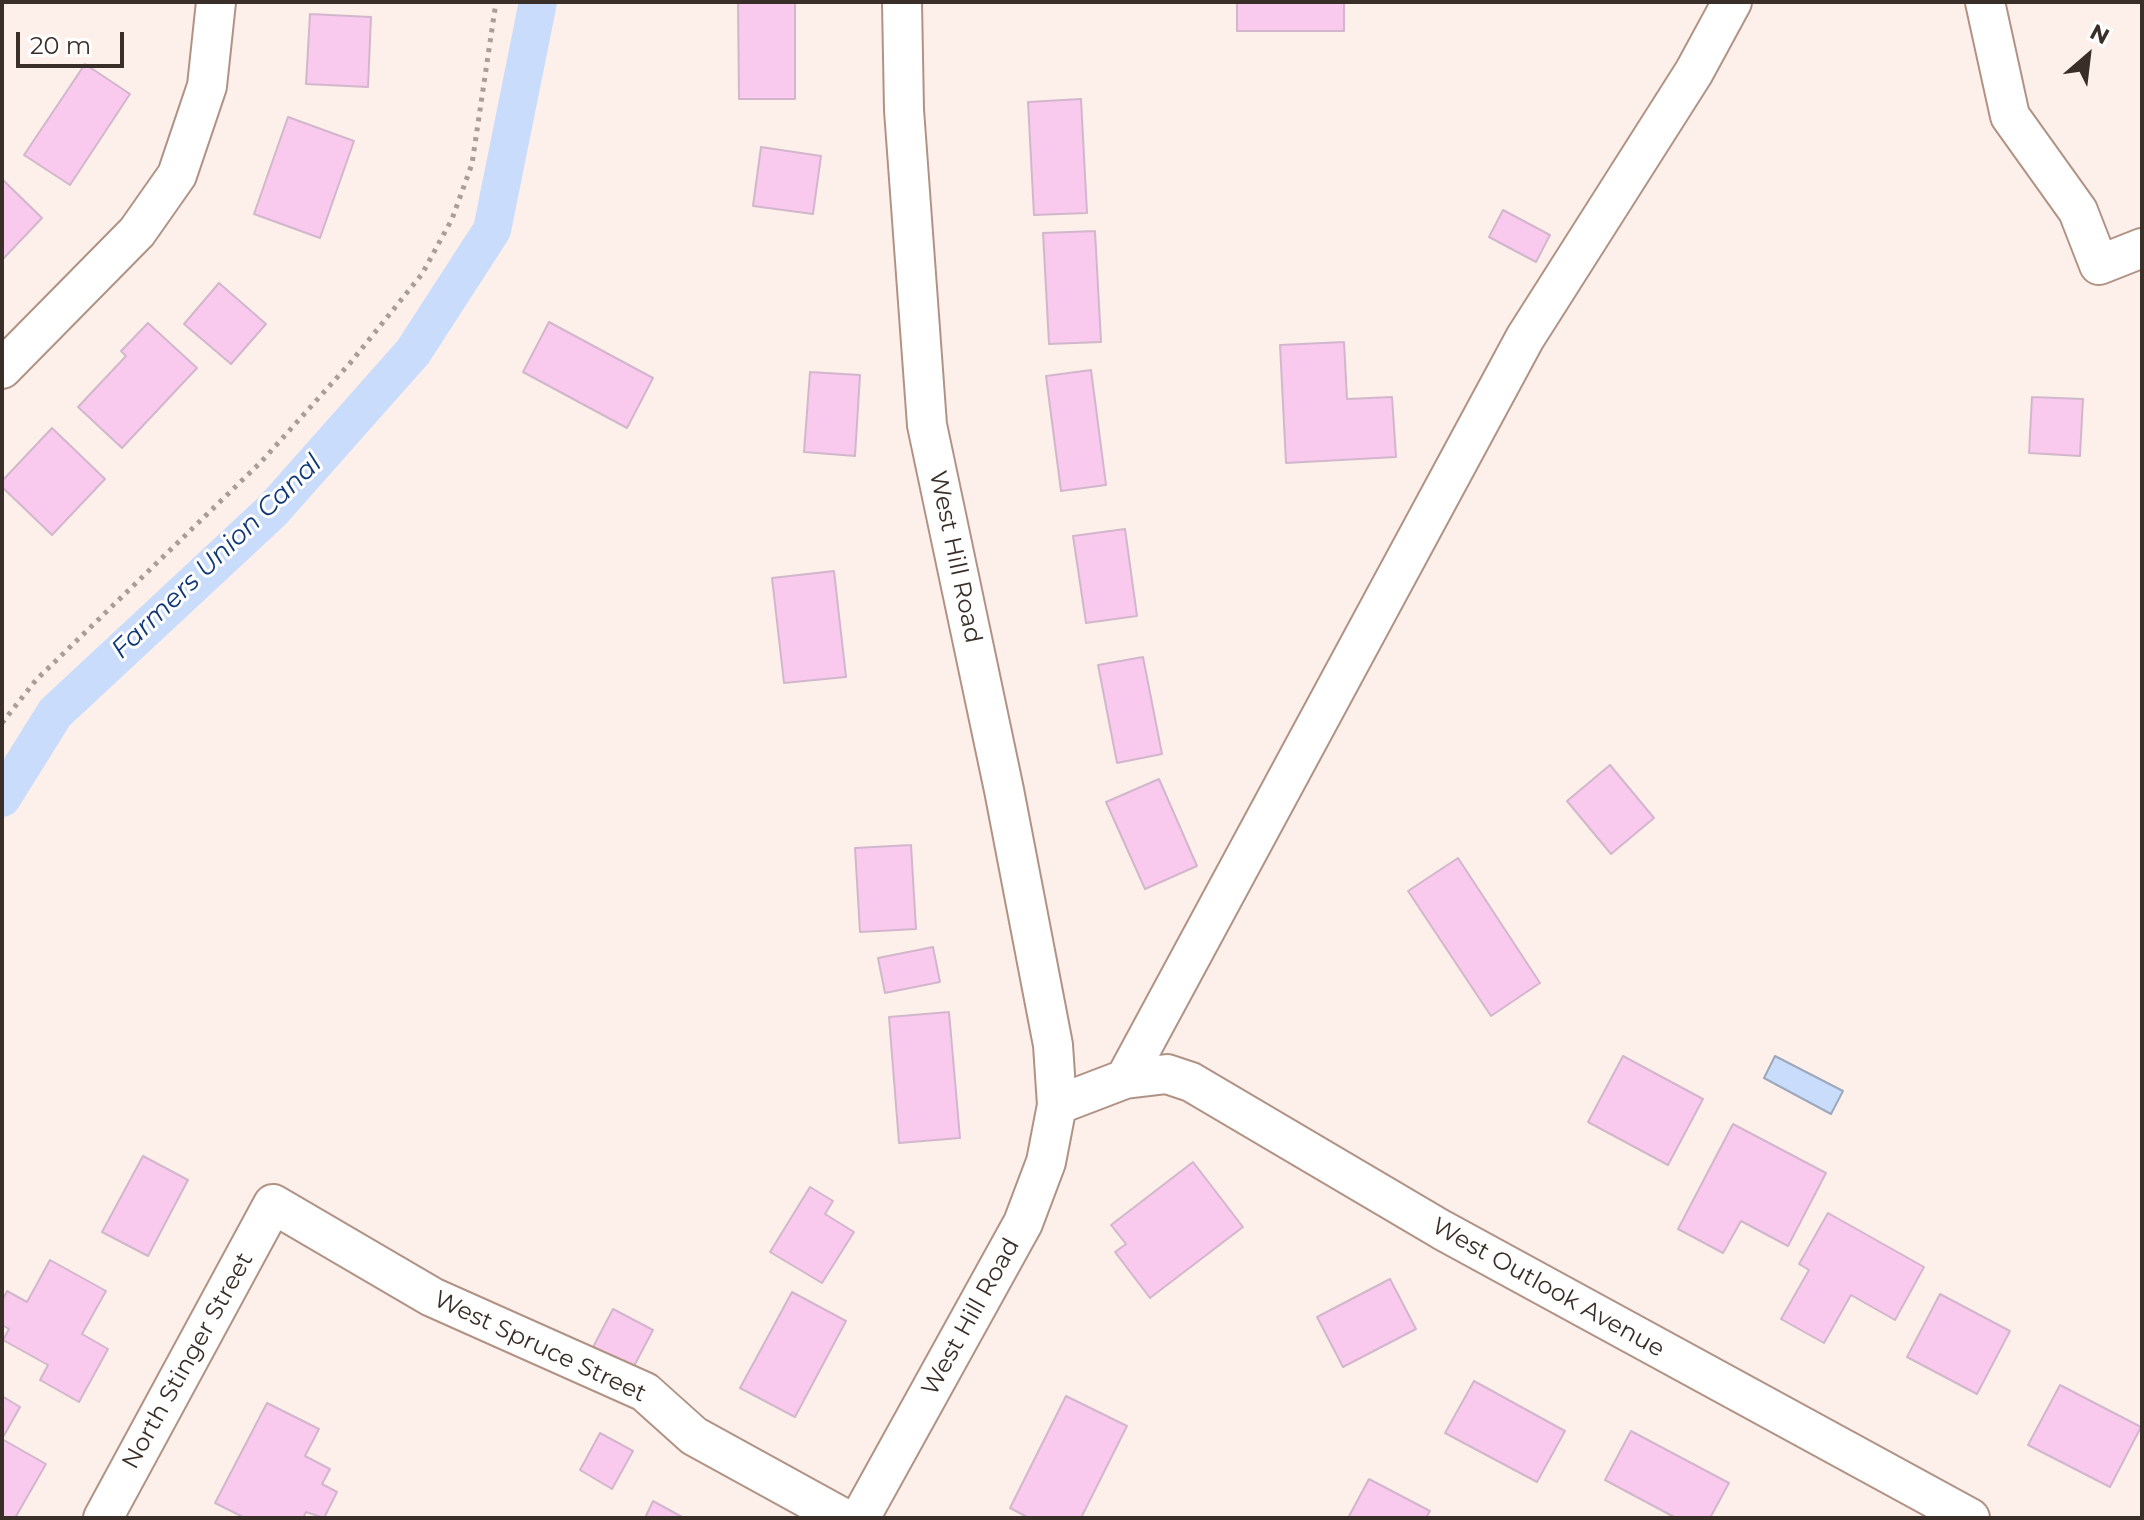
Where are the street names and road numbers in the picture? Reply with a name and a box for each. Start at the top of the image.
street label: West Hill Road [923,468,987,646]
street label: West Outlook Avenue [1427,1212,1669,1364]
street label: West Hill Road [916,1233,1026,1401]
street label: North Stinger Street [116,1248,260,1474]
street label: West Spruce Street [429,1285,651,1409]

